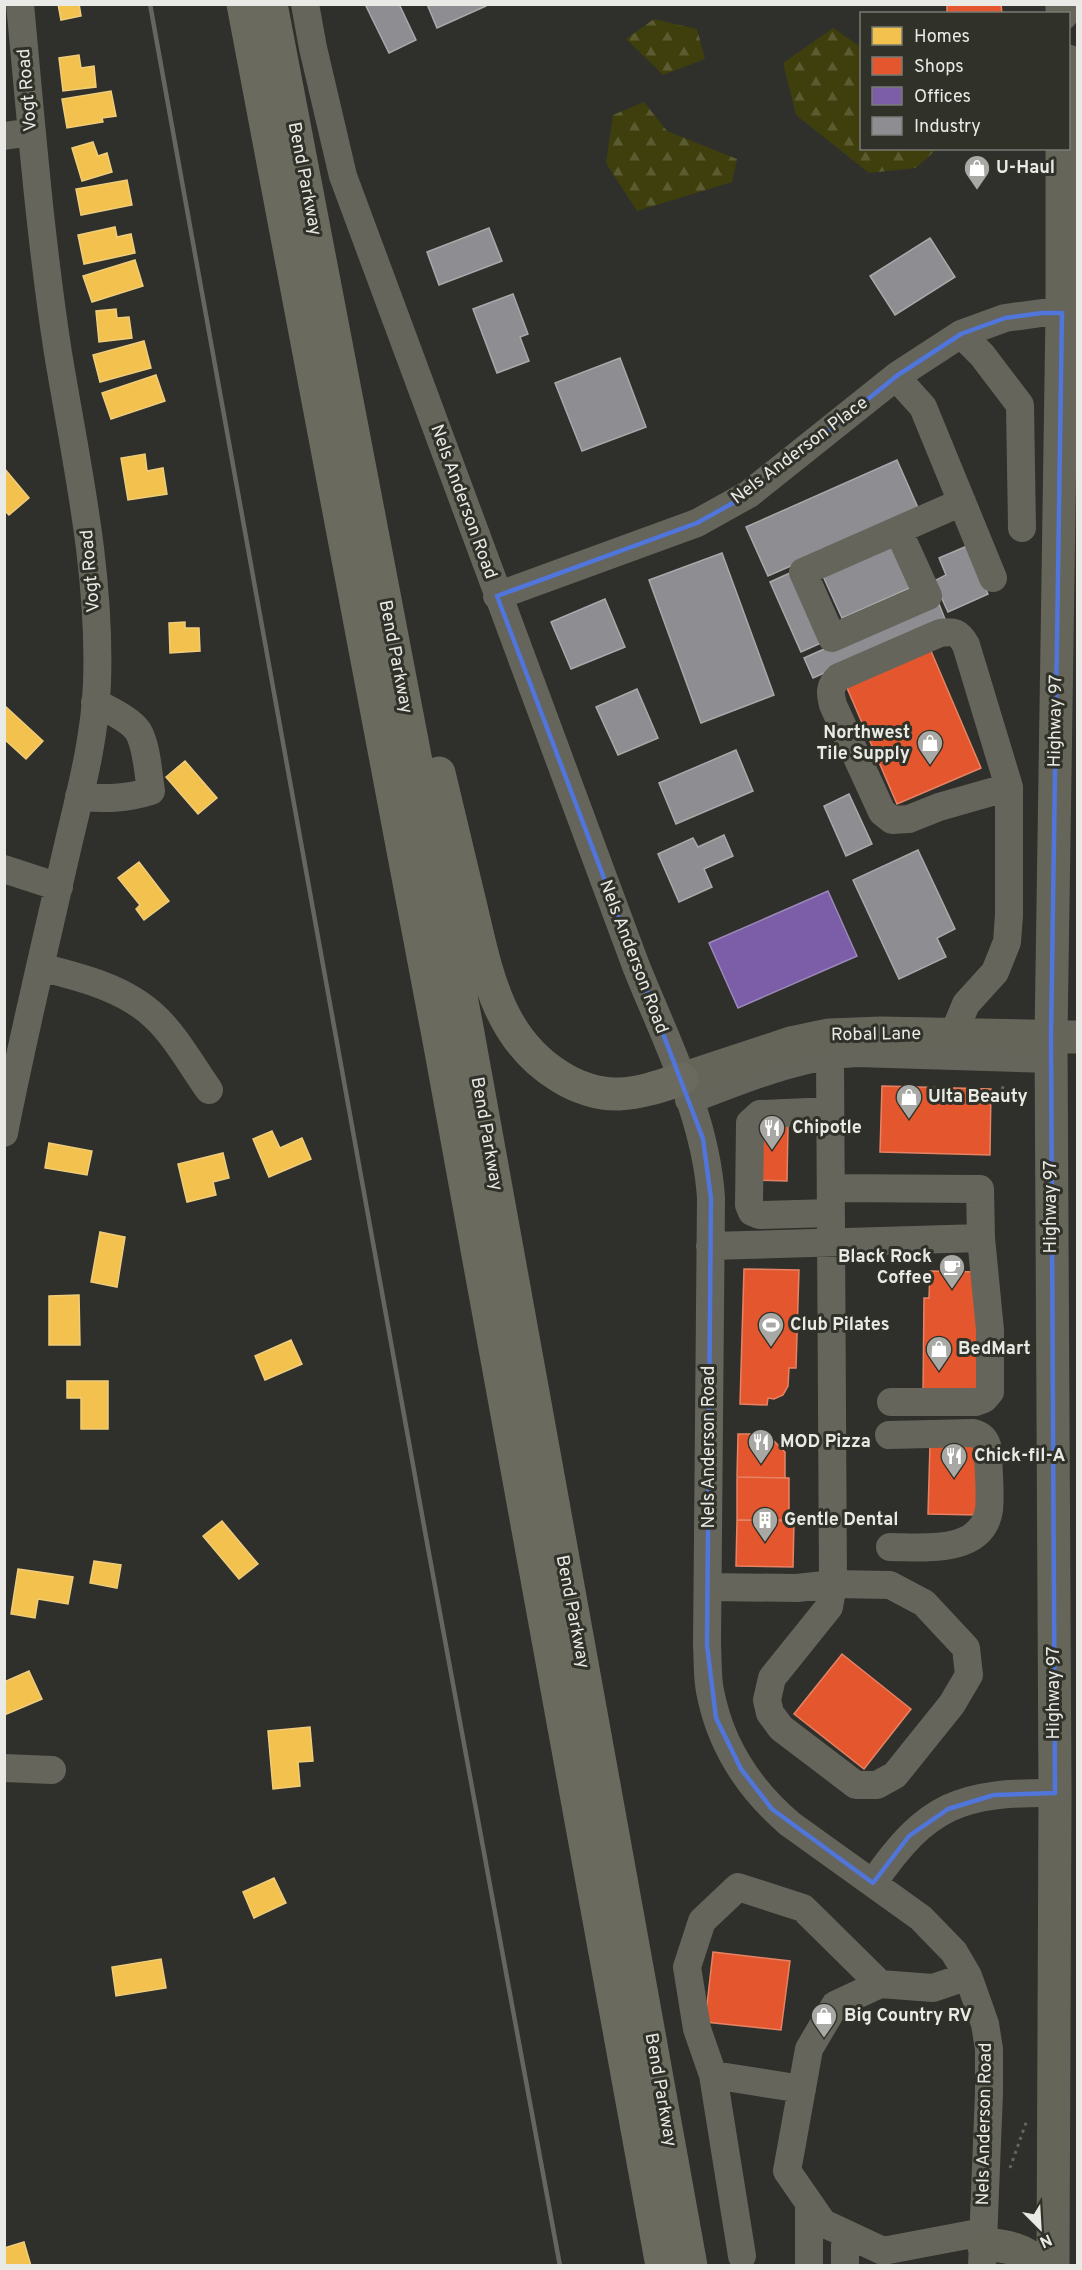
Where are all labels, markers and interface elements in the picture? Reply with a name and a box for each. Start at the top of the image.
legend [860,12,1070,150]
text: Homes [914,26,970,49]
street label: Vogt Road [13,48,43,132]
text: Shops [914,56,964,79]
text: Offices [914,86,971,109]
text: Industry [914,116,981,139]
street label: Bend Parkway [282,120,326,238]
shop icon: U-Haul [962,153,992,191]
place label: U-Haul [996,157,1055,180]
street label: Nels Anderson Place [727,392,873,510]
street label: Nels Anderson Road [424,422,502,582]
street label: Vogt Road [76,529,106,613]
street label: Bend Parkway [373,598,417,716]
street label: Highway 97 [1044,674,1068,768]
place label: Northwest Tile Supply [816,722,910,766]
shop icon: Northwest Tile Supply [915,728,945,766]
street label: Nels Anderson Road [593,877,673,1037]
street label: Robal Lane [831,1023,921,1047]
street label: Bend Parkway [465,1075,507,1193]
shop icon: Ulta Beauty [894,1082,924,1120]
place label: Ulta Beauty [928,1086,1028,1109]
restaurant icon: Chipotle [757,1113,787,1151]
place label: Chipotle [792,1117,862,1140]
street label: Highway 97 [1040,1161,1063,1253]
place label: Black Rock Coffee [838,1246,932,1290]
cafe icon: Black Rock Coffee [937,1252,967,1290]
sports icon: Club Pilates [756,1310,786,1348]
place label: Club Pilates [790,1314,890,1337]
shop icon: BedMart [924,1334,954,1372]
place label: BedMart [958,1338,1031,1361]
street label: Nels Anderson Road [698,1366,721,1528]
restaurant icon: MOD Pizza [746,1427,776,1465]
place label: MOD Pizza [780,1431,871,1454]
restaurant icon: Chick-fil-A [939,1441,969,1479]
place label: Chick-fil-A [974,1445,1066,1468]
building icon: Gentle Dental [750,1505,780,1543]
place label: Gentle Dental [784,1509,898,1532]
street label: Bend Parkway [550,1553,594,1671]
street label: Highway 97 [1043,1647,1066,1739]
shop icon: Big Country RV [809,2001,839,2039]
place label: Big Country RV [844,2005,972,2028]
street label: Bend Parkway [639,2031,681,2149]
street label: Nels Anderson Road [972,2042,998,2206]
north arrow [1010,2198,1070,2258]
text: N [1036,2228,1055,2251]

